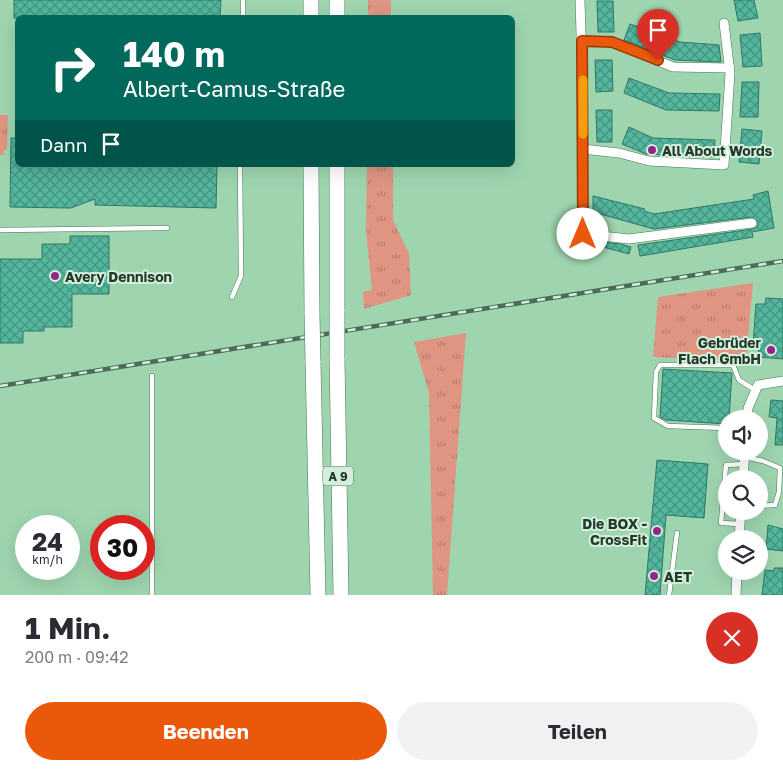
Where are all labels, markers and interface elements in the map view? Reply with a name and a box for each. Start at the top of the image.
pin [637,9,679,60]
icon: arrive [644,16,672,44]
text: 140 m [123,33,225,75]
icon: right [40,35,105,100]
text: Albert-Camus-Straße [123,75,345,102]
icon: arrive [97,130,125,158]
text: Dann [40,133,87,156]
place label: All About Words [662,142,773,159]
marker: All About Words [646,144,658,156]
position arrow [556,207,608,259]
place label: Avery Dennison [65,268,172,285]
marker: Avery Dennison [49,270,61,282]
place label: Gebrüder Flach GmbH [678,334,762,367]
marker: Gebrüder Flach GmbH [765,344,777,356]
map controls [718,410,768,580]
button: sound [718,410,768,460]
road number: A 9 [323,466,353,486]
button: search [718,470,768,520]
speed limit sign: 30 [90,515,155,580]
place label: Die BOX - CrossFit [582,515,647,548]
marker: Die BOX - CrossFit [651,525,663,537]
text: 24 [32,526,63,557]
button: layers [718,530,768,580]
text: km/h [32,552,63,567]
place label: AET [664,568,692,585]
marker: AET [648,570,660,582]
text: 1 Min. [25,610,111,646]
button: close [706,612,758,664]
text: 200 m · 09:42 [25,647,129,667]
button: Beenden [25,702,387,760]
button: Teilen [397,702,758,760]

